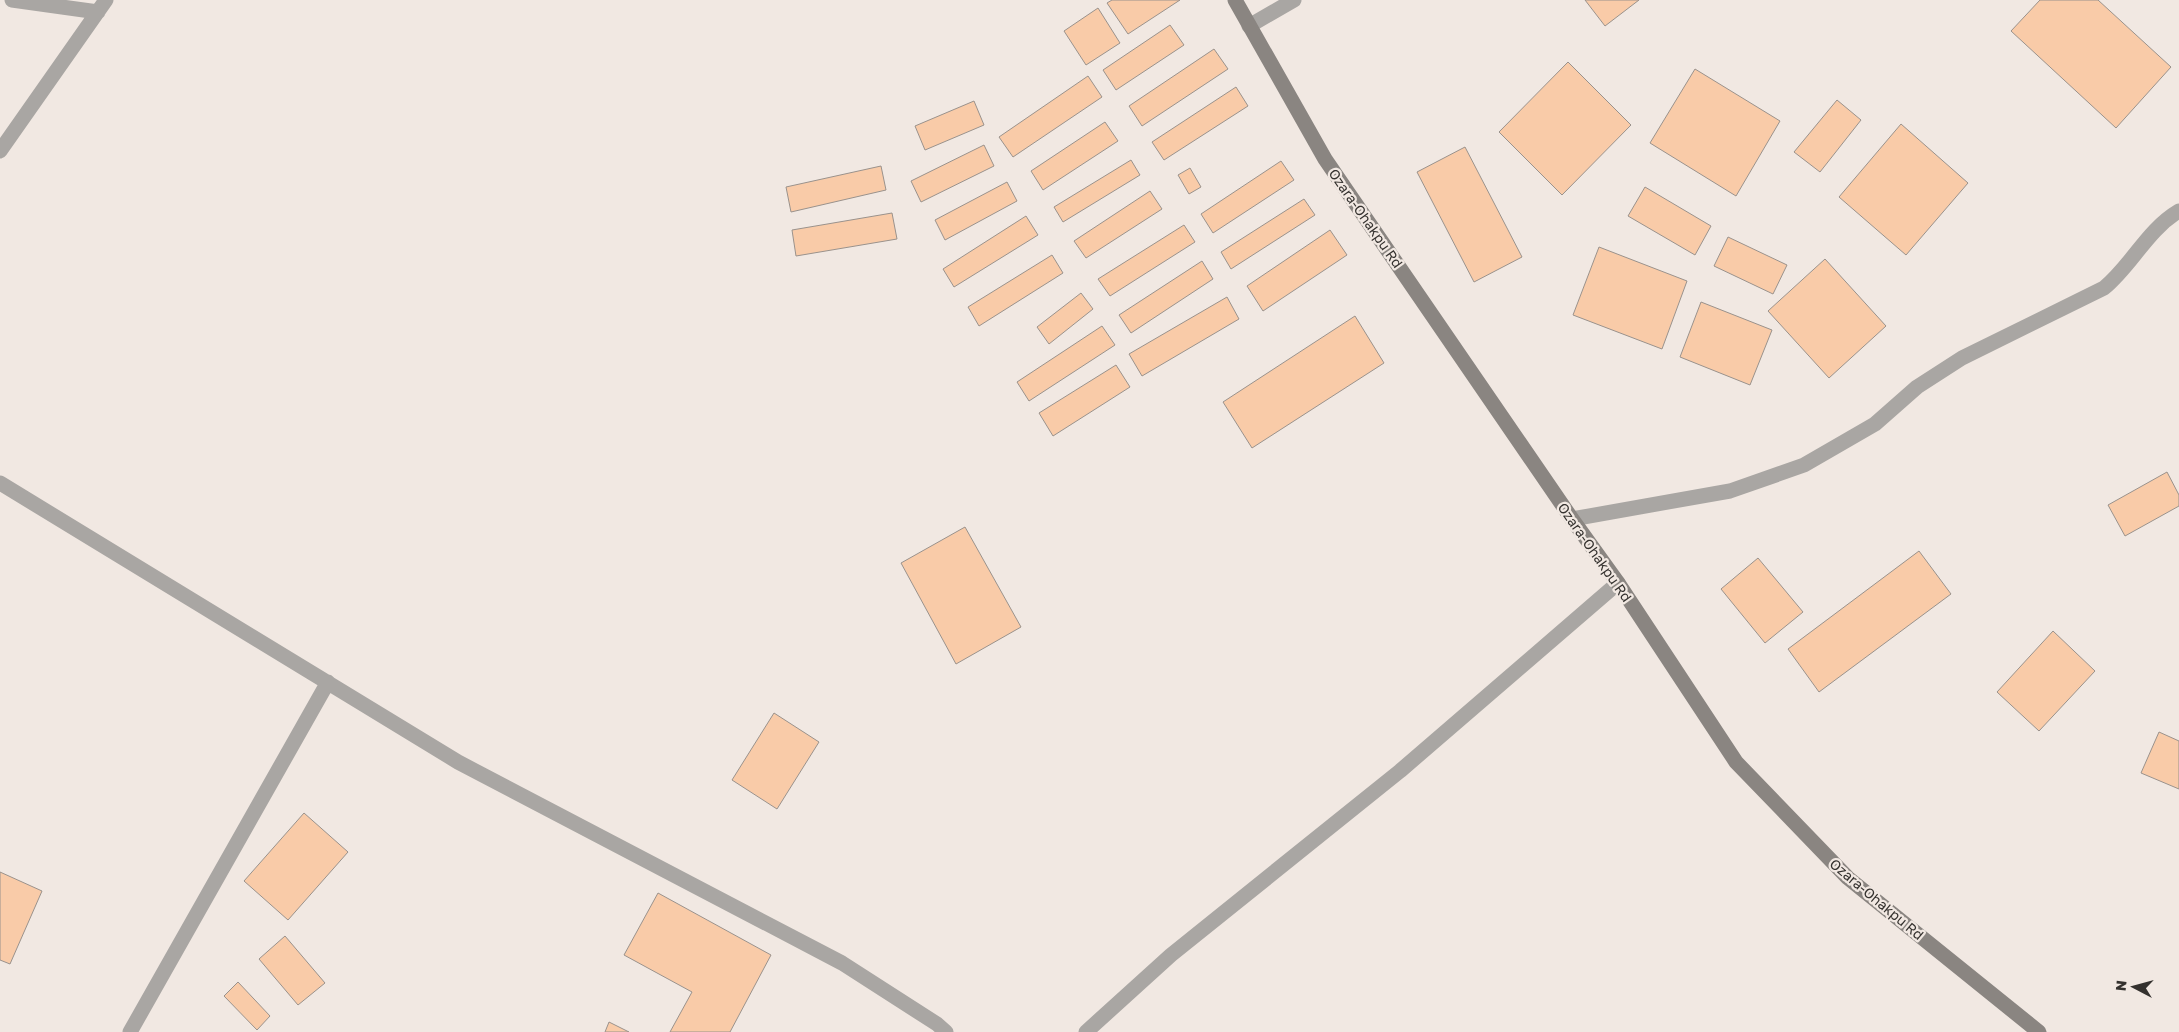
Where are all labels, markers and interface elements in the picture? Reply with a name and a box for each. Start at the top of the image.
street label: Ozara-Ohakpu Rd [1325,165,1407,271]
street label: Ozara-Ohakpu Rd [1554,499,1636,605]
street label: Ozara-Ohakpu Rd [1827,855,1927,943]
north arrow [2109,962,2159,1012]
text: N [2112,979,2130,992]

